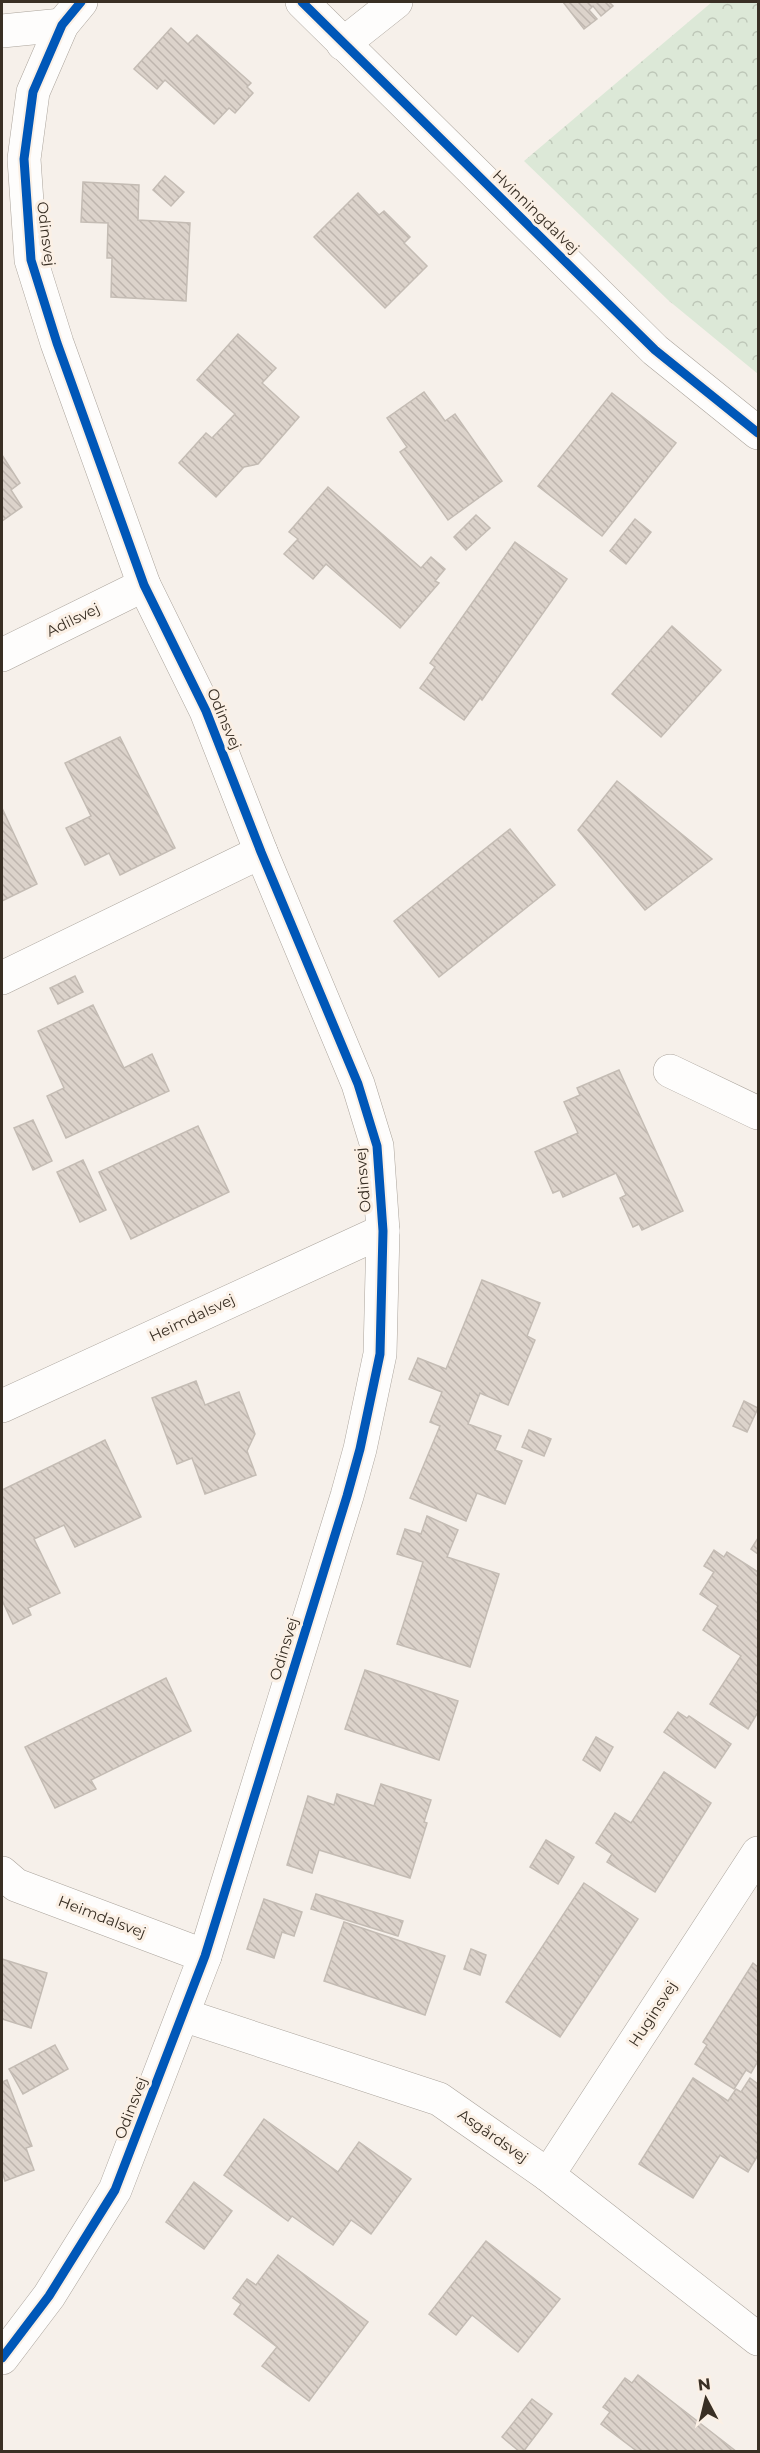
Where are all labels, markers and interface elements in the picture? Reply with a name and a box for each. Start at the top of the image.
street label: Hvinningdalvej [489,166,584,258]
street label: Odinsvej [33,200,60,267]
street label: Adilsvej [43,599,103,641]
street label: Odinsvej [203,685,246,752]
street label: Odinsvej [350,1147,375,1213]
street label: Heimdalsvej [146,1289,238,1346]
street label: Odinsvej [265,1615,302,1683]
street label: Heimdalsvej [56,1891,149,1942]
street label: Huginsvej [624,1977,681,2050]
street label: Odinsvej [110,2074,151,2142]
street label: Asgårdsvej [455,2105,532,2167]
north arrow [676,2369,736,2429]
text: N [697,2374,712,2395]

